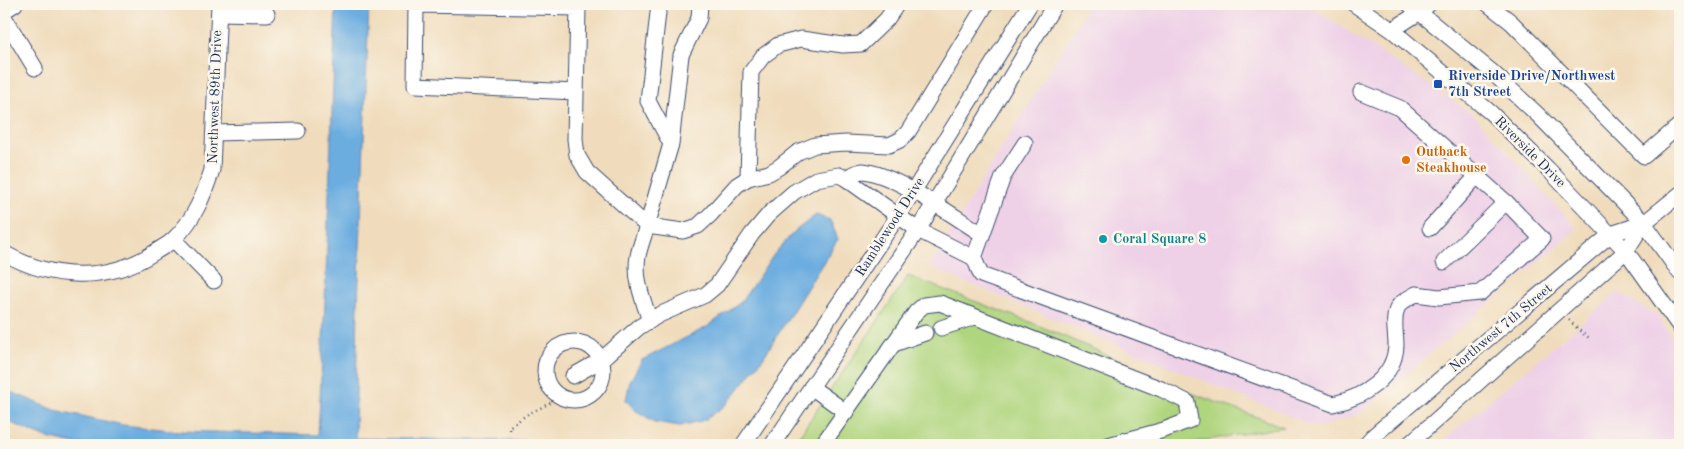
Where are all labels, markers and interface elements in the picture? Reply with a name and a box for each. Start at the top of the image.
street label: Northwest 89th Drive [206,30,224,164]
place label: Riverside Drive/Northwest 7th Street [1448,69,1615,99]
marker: Riverside Drive/Northwest 7th Street [1432,78,1444,90]
street label: Riverside Drive [1492,114,1568,190]
place label: Outback Steakhouse [1416,145,1487,175]
marker: Outback Steakhouse [1400,154,1412,166]
street label: Ramblewood Drive [853,175,927,279]
place label: Coral Square 8 [1113,232,1206,246]
marker: Coral Square 8 [1097,233,1109,245]
street label: Northwest 7th Street [1447,281,1555,375]

